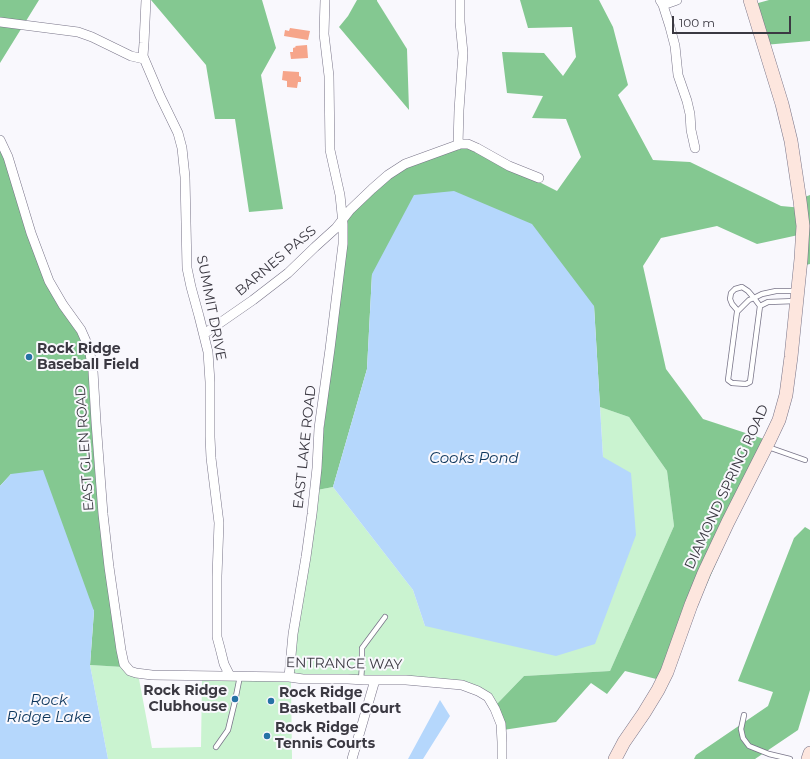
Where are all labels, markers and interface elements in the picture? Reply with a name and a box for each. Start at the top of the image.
scale bar [674,8,793,34]
text: 100 m [679,15,715,30]
street label: BARNES PASS [232,222,320,300]
street label: SUMMIT DRIVE [193,254,229,362]
place label: Rock Ridge Baseball Field [37,341,139,374]
marker: Rock Ridge Baseball Field [24,352,34,362]
street label: EAST GLEN ROAD [72,384,98,512]
street label: EAST LAKE ROAD [290,384,320,510]
street label: DIAMOND SPRING ROAD [681,402,773,572]
water label: Cooks Pond [429,450,519,468]
street label: ENTRANCE WAY [286,655,402,673]
place label: Rock Ridge Clubhouse [143,683,227,716]
place label: Rock Ridge Basketball Court [279,685,401,718]
water label: Rock Ridge Lake [7,692,91,727]
marker: Rock Ridge Clubhouse [230,694,240,704]
marker: Rock Ridge Basketball Court [266,696,276,706]
place label: Rock Ridge Tennis Courts [275,720,375,752]
marker: Rock Ridge Tennis Courts [262,731,272,741]

